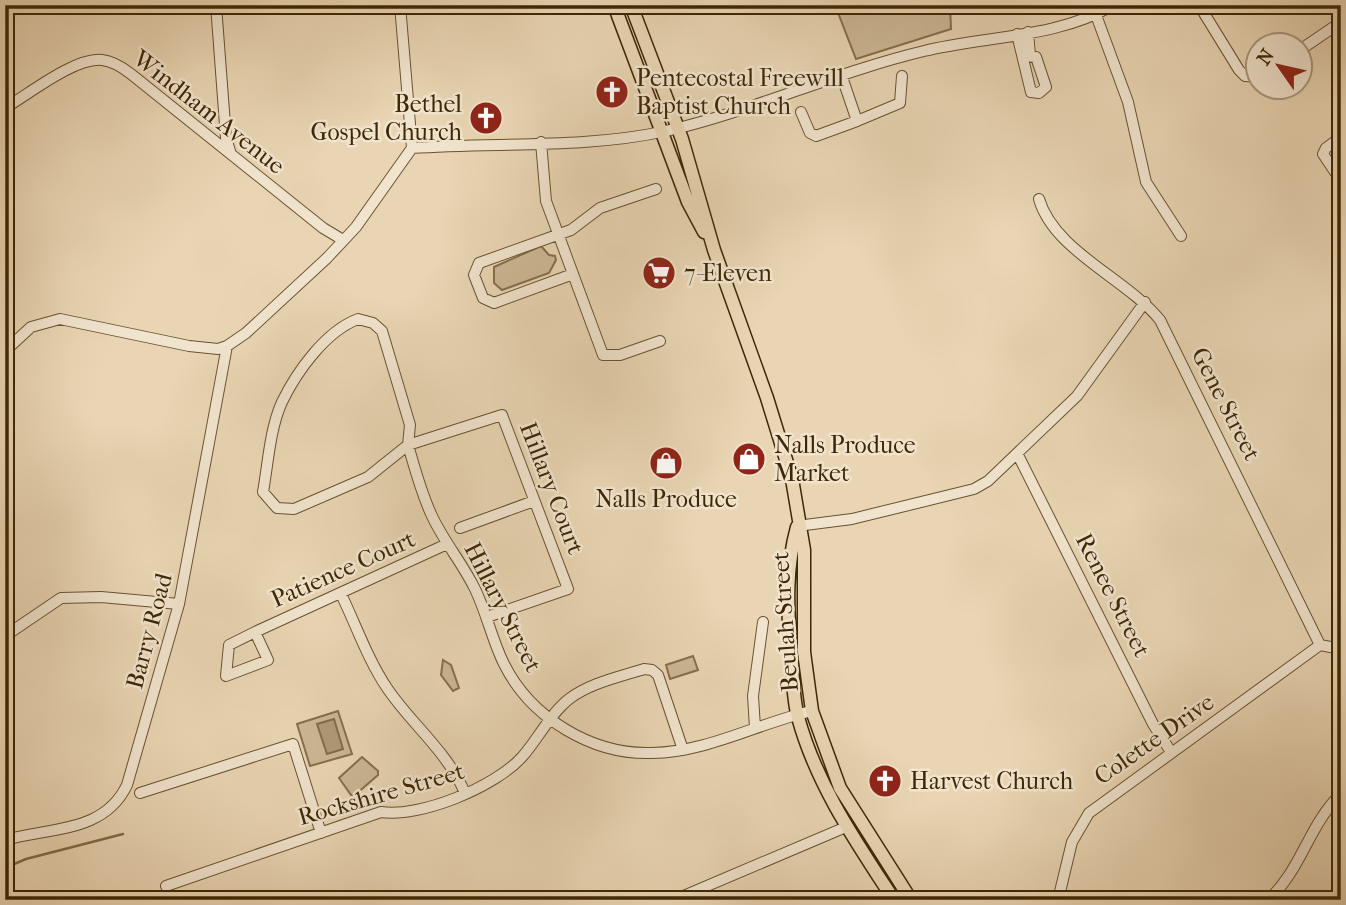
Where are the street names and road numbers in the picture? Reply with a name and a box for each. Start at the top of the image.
street label: Windham Avenue [127,44,290,180]
street label: Gene Street [1186,343,1267,466]
street label: Hillary Court [514,418,590,558]
street label: Patience Court [267,525,420,613]
street label: Renee Street [1070,528,1156,662]
street label: Hillary Street [458,537,548,677]
street label: Beulah Street [766,550,804,693]
street label: Barry Road [120,569,178,692]
street label: Colette Drive [1089,688,1219,790]
street label: Rockshire Street [295,757,468,831]

